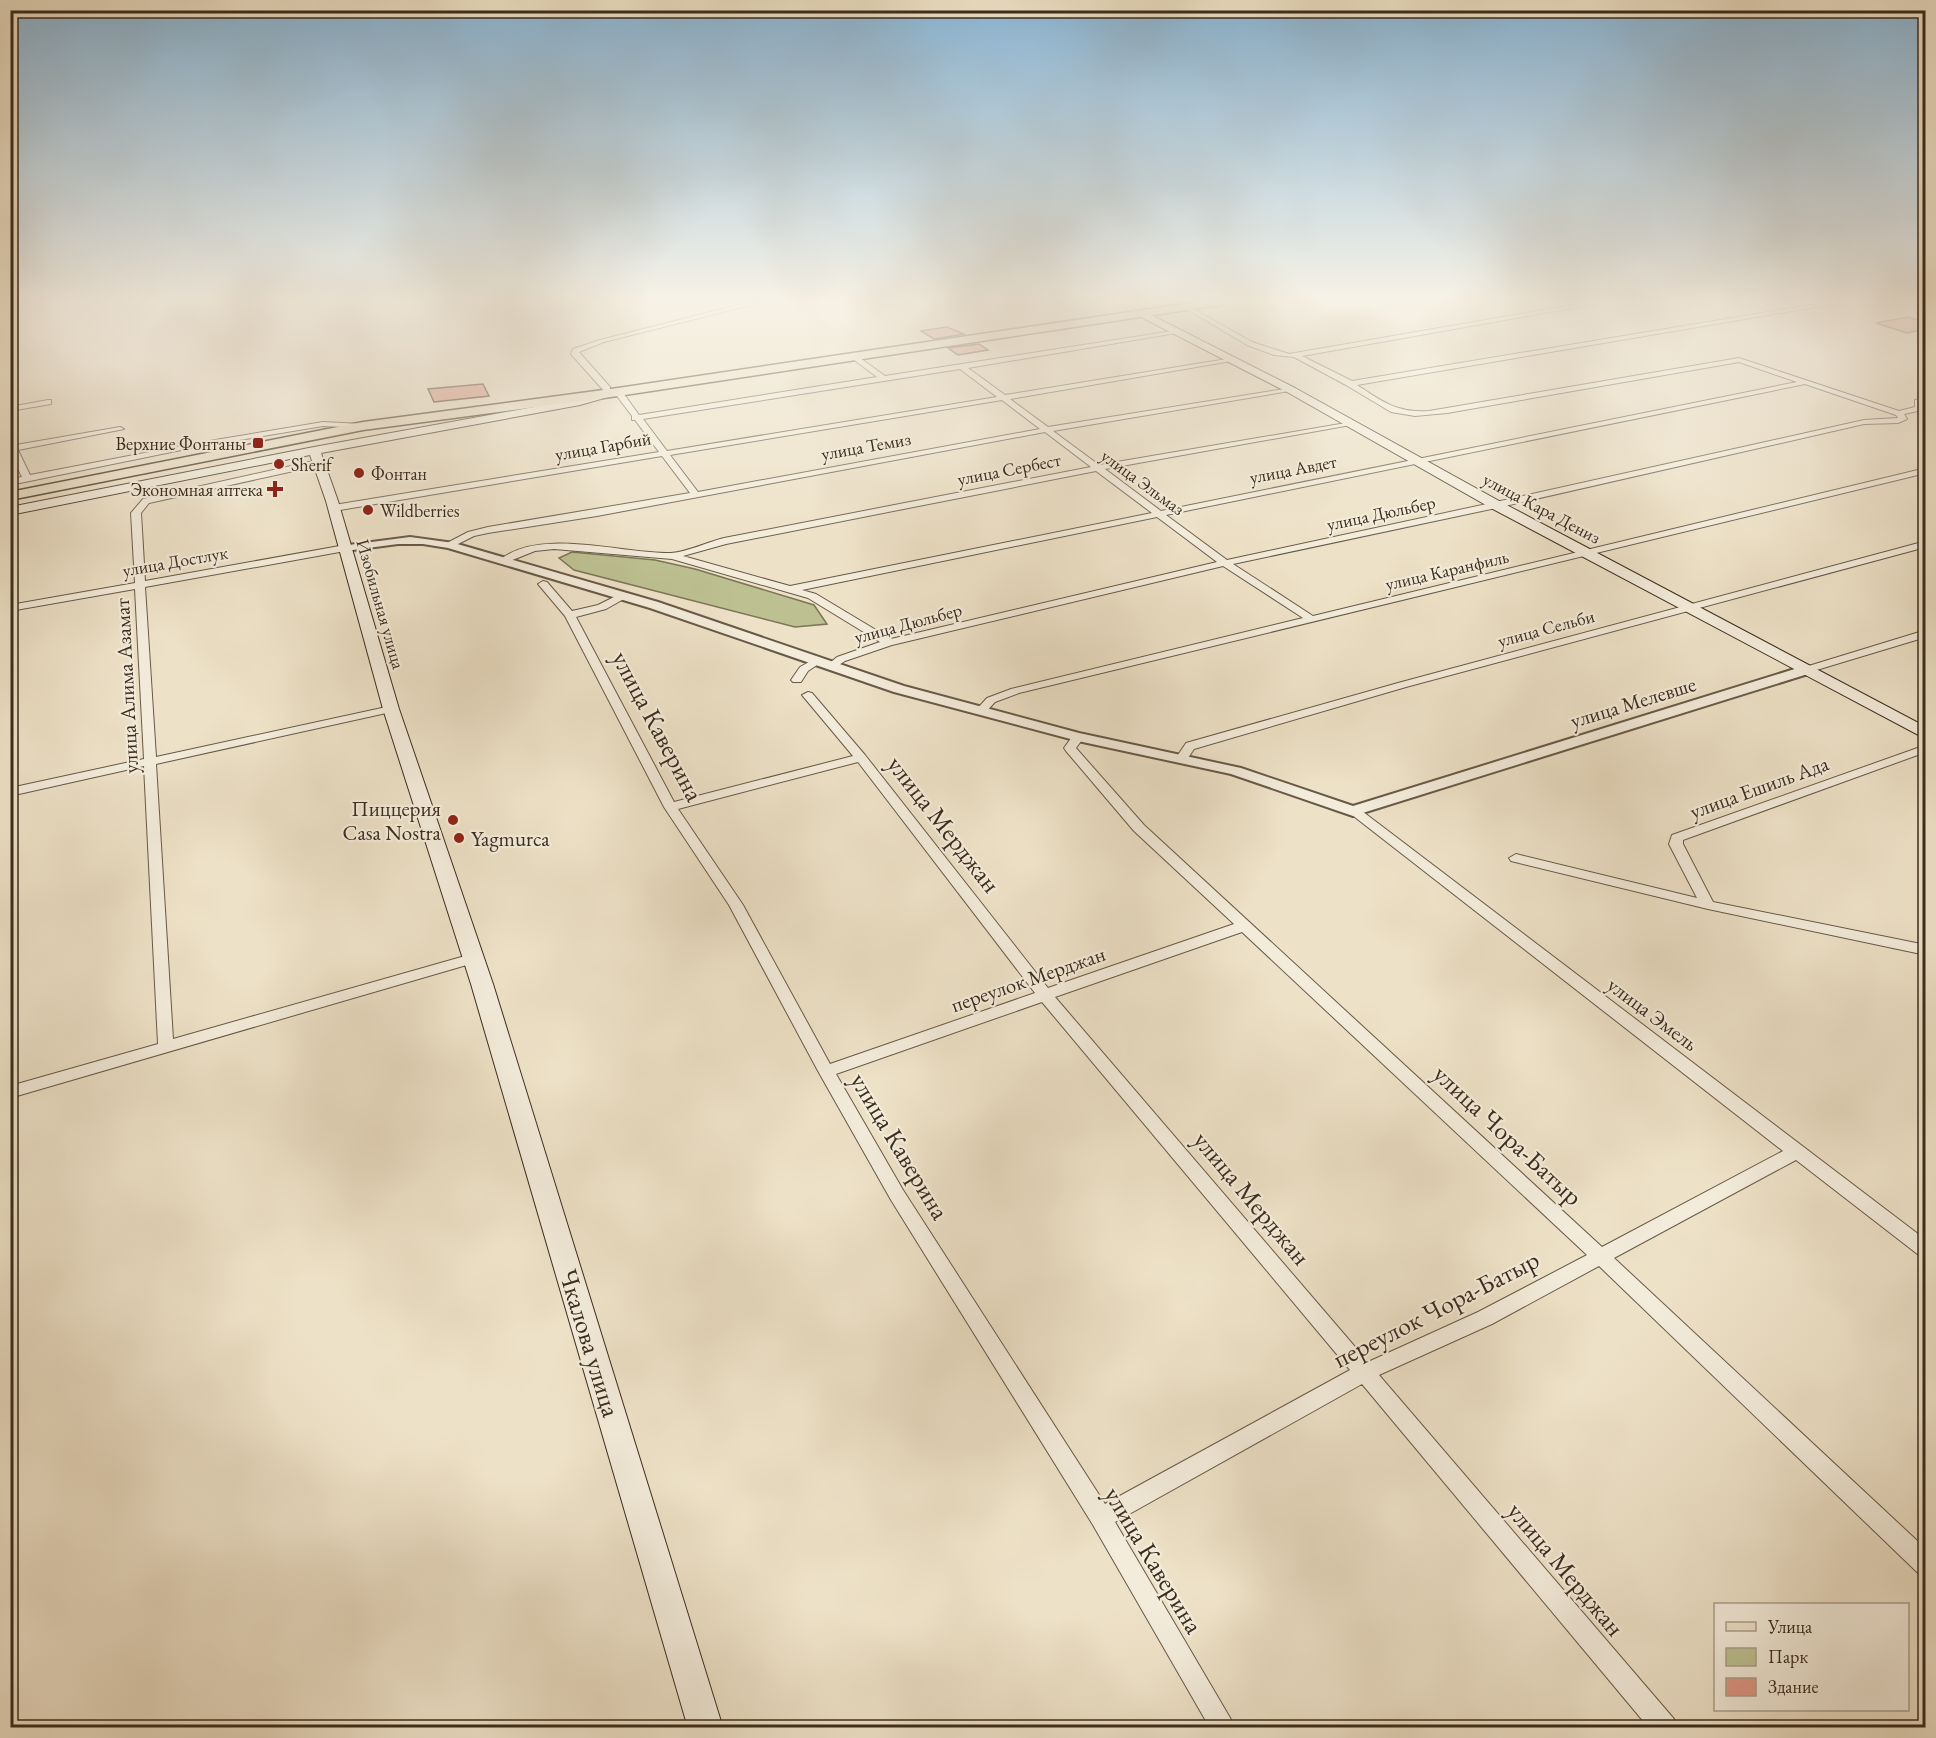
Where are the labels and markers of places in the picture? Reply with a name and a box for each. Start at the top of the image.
place label: Верхние Фонтаны [116,432,246,455]
marker: Верхние Фонтаны [251,436,265,450]
place label: Sherif [291,453,334,476]
marker: Sherif [272,457,286,471]
place label: Фонтан [371,462,427,485]
marker: Фонтан [352,466,366,480]
place label: Экономная аптека [130,478,264,501]
marker: Экономная аптека [268,482,282,496]
place label: Wildberries [380,499,460,522]
marker: Wildberries [361,503,375,517]
place label: Пиццерия Casa Nostra [343,795,442,846]
marker: Пиццерия Casa Nostra [446,813,460,827]
place label: Yagmurca [471,825,550,852]
marker: Yagmurca [452,831,466,845]

